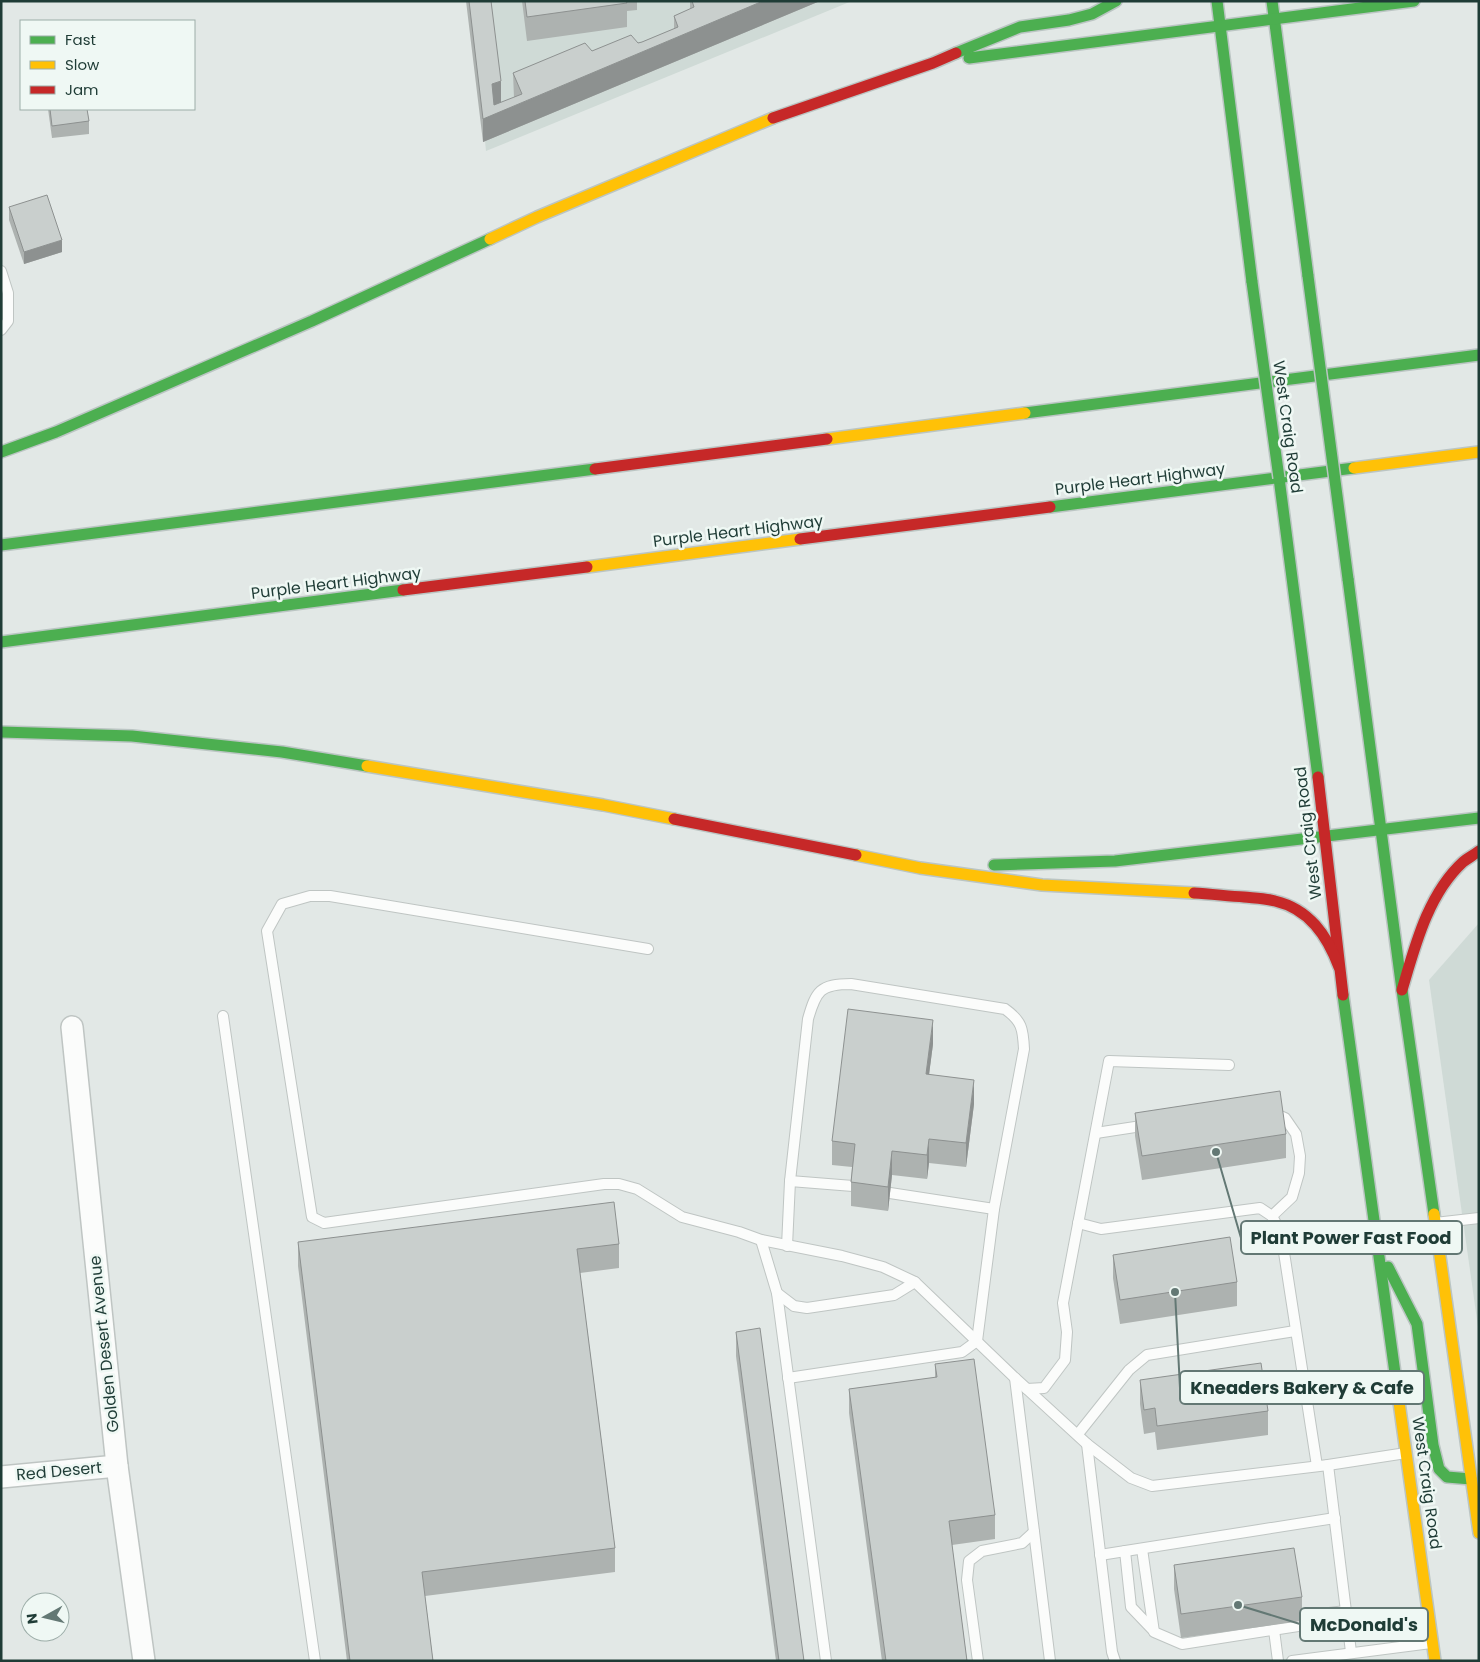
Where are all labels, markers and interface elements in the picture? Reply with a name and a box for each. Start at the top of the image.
legend [20,20,195,110]
text: Fast [65,29,96,50]
text: Slow [65,54,100,75]
text: Jam [65,79,99,100]
street label: West Craig Road [1267,359,1309,495]
street label: Purple Heart Highway [1054,457,1226,501]
street label: Purple Heart Highway [652,509,824,553]
street label: Purple Heart Highway [250,561,422,605]
street label: West Craig Road [1288,765,1328,901]
callout: Plant Power Fast Food [1241,1221,1462,1254]
text: Plant Power Fast Food [1250,1225,1452,1250]
street label: Golden Desert Avenue [83,1254,125,1433]
callout: Kneaders Bakery & Cafe [1180,1371,1424,1404]
text: Kneaders Bakery & Cafe [1190,1375,1414,1400]
street label: West Craig Road [1406,1415,1448,1551]
street label: Red Desert [15,1456,103,1486]
north arrow [20,1592,70,1642]
callout: McDonald's [1300,1608,1428,1641]
text: N [21,1612,43,1625]
text: McDonald's [1310,1612,1418,1637]

